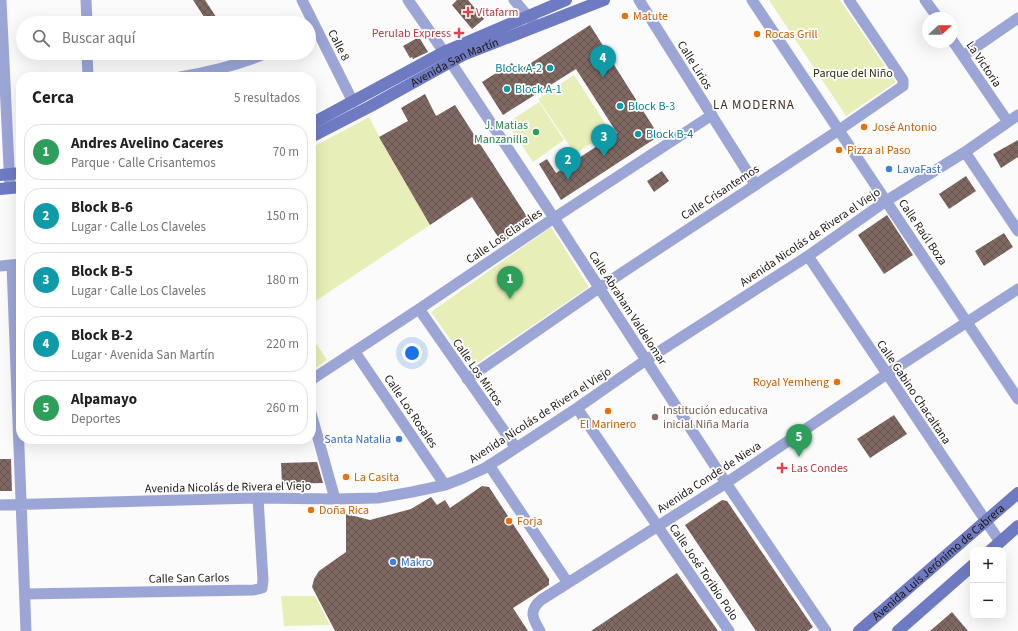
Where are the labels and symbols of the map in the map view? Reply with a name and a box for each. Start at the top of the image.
place label: Vitafarm [476,4,518,21]
marker: Vitafarm [463,7,473,17]
place label: Matute [633,8,668,25]
marker: Matute [620,11,630,21]
north arrow [922,12,958,48]
place label: Perulab Express [372,25,451,42]
place label: Rocas Grill [765,26,818,43]
street label: Calle 8 [323,27,354,64]
marker: Perulab Express [454,28,464,38]
marker: Rocas Grill [752,29,762,39]
street label: Avenida San Martín [407,34,501,92]
street label: Calle Lirios [673,38,716,93]
street label: La Victoria [962,38,1005,91]
pin: 4 [590,45,616,78]
place label: Block A-2 [495,60,542,77]
marker: Block A-2 [545,63,555,73]
park label: Parque del Niño [813,65,893,82]
place label: Block A-1 [515,81,562,98]
marker: Block A-1 [502,84,512,94]
district label: LA MODERNA [713,96,795,114]
place label: Block B-3 [628,98,675,115]
marker: Block B-3 [615,101,625,111]
place label: J. Matias Manzanilla [474,117,528,148]
place label: José Antonio [872,119,937,136]
marker: José Antonio [859,122,869,132]
pin: 3 [591,124,617,157]
place label: Block B-4 [646,126,693,143]
marker: J. Matias Manzanilla [531,127,541,137]
marker: Block B-4 [633,129,643,139]
place label: Pizza al Paso [847,142,911,159]
marker: Pizza al Paso [834,145,844,155]
pin: 2 [555,147,581,180]
street label: Calle Crisantemos [678,161,763,224]
place label: LavaFast [897,161,941,178]
marker: LavaFast [884,164,894,174]
street label: Avenida Nicolás de Rivera el Viejo [737,184,884,291]
street label: Calle Raúl Boza [894,196,951,269]
street label: Calle Los Claveles [463,205,546,268]
street label: Calle Abraham Valdelomar [584,248,671,369]
pin: 1 [497,266,523,299]
street label: Calle Los Mirtos [448,335,507,409]
street label: Calle Gabino Chacaltana [872,337,955,448]
your location [402,343,422,363]
street label: Avenida Nicolás de Rivera el Viejo [466,363,615,468]
street label: Calle Los Rosales [380,371,441,451]
place label: Royal Yemheng [753,374,829,391]
marker: Royal Yemheng [832,377,842,387]
place label: Institución educativa inicial Niña Maria [663,402,768,433]
marker: El Marinero [603,406,613,416]
marker: Institución educativa inicial Niña Maria [650,412,660,422]
place label: El Marinero [580,416,636,433]
pin: 5 [786,424,812,457]
place label: Santa Natalia [324,431,391,448]
marker: Santa Natalia [394,434,404,444]
street label: Avenida Conde de Nieva [654,437,764,517]
place label: Las Condes [791,460,848,477]
marker: Las Condes [776,462,788,474]
place label: La Casita [354,469,399,486]
marker: La Casita [341,472,351,482]
street label: Avenida Nicolás de Rivera el Viejo [145,478,311,497]
street label: Avenida Luis Jerónimo de Cabrera [869,500,1009,625]
place label: Doña Rica [319,502,369,519]
marker: Doña Rica [306,505,316,515]
place label: Forja [517,513,542,530]
marker: Forja [504,516,514,526]
street label: Calle José Toribio Polo [665,521,742,624]
place label: Makro [401,554,432,571]
marker: Makro [388,557,398,567]
street label: Calle San Carlos [149,569,229,588]

